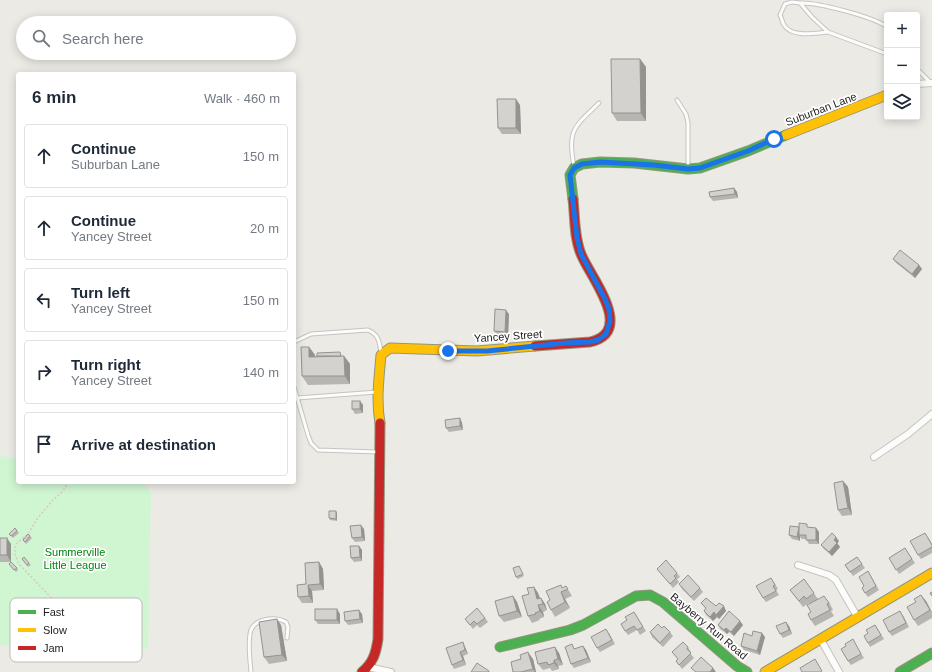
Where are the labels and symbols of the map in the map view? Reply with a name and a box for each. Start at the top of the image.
street label: Suburban Lane [784,90,858,128]
route start [765,130,783,148]
street label: Yancey Street [474,328,542,344]
route end [439,342,457,360]
park label: Summerville Little League [44,546,107,571]
street label: Bayberry Run Road [668,590,750,662]
legend [10,598,142,662]
text: Fast [43,606,64,618]
text: Slow [43,624,67,636]
text: Jam [43,642,64,654]

